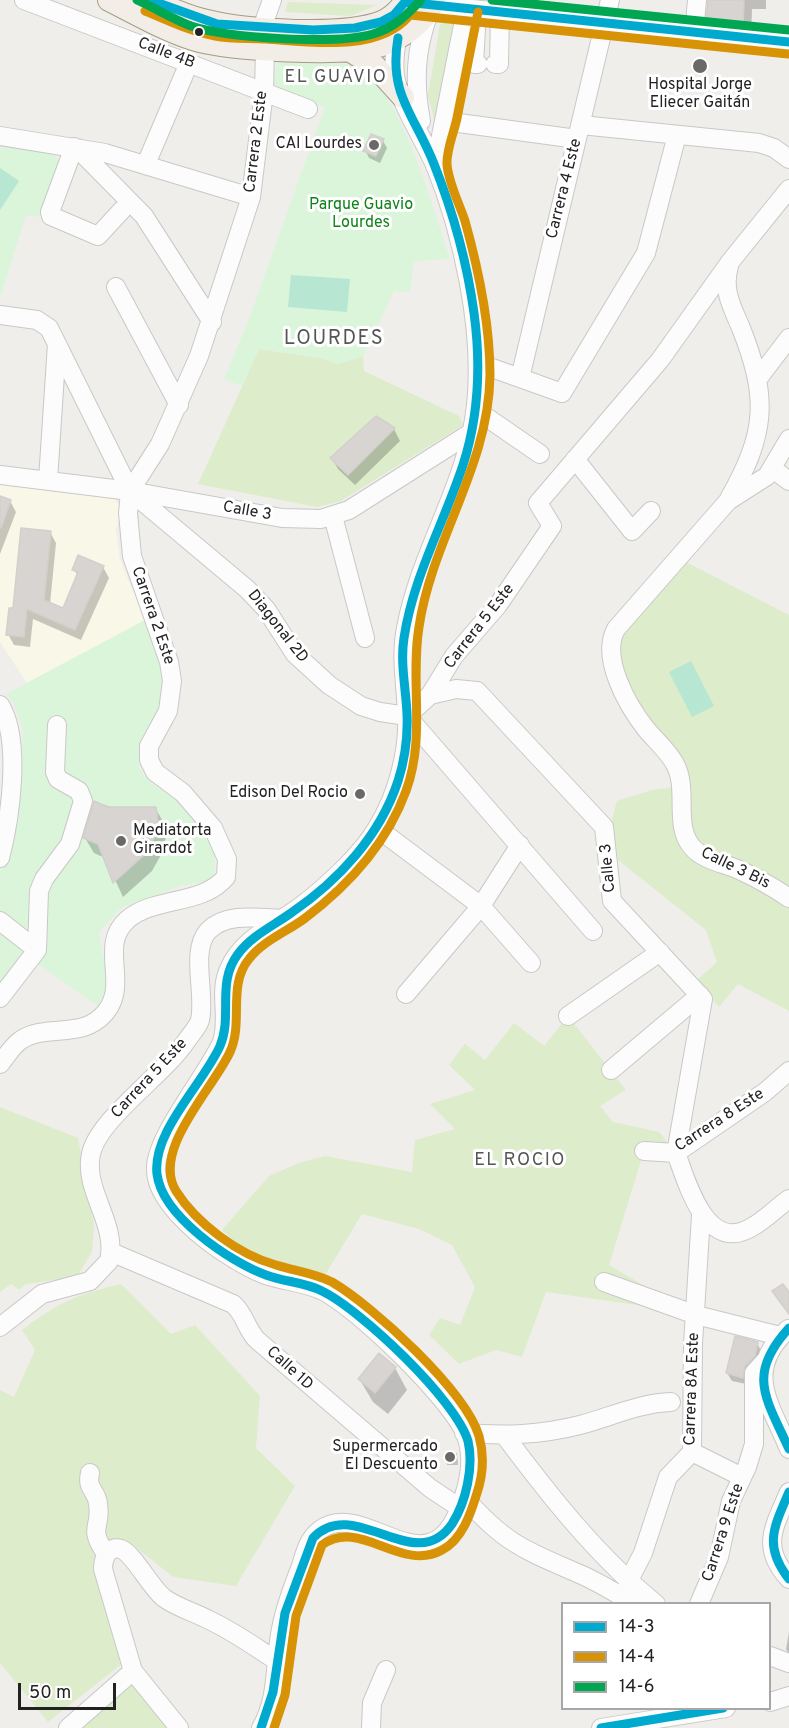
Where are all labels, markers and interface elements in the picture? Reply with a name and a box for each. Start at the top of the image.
unlabelled marker [193,26,205,38]
street label: Calle 4B [135,34,197,74]
marker: Hospital Jorge Eliecer Gaitán [691,57,709,75]
district label: EL GUAVIO [284,67,388,89]
place label: Hospital Jorge Eliecer Gaitán [648,76,752,114]
street label: Carrera 2 Este [241,90,273,194]
place label: CAI Lourdes [275,135,362,155]
street label: Carrera 4 Este [543,137,587,241]
marker: CAI Lourdes [367,138,381,152]
park label: Parque Guavio Lourdes [309,196,413,234]
district label: LOURDES [284,328,384,352]
street label: Calle 3 [221,498,273,526]
street label: Carrera 2 Este [126,564,178,668]
street label: Carrera 5 Este [441,581,519,673]
street label: Diagonal 2D [242,587,312,667]
place label: Edison Del Rocio [229,784,348,804]
marker: Edison Del Rocio [353,787,367,801]
place label: Mediatorta Girardot [133,822,212,860]
marker: Mediatorta Girardot [114,834,128,848]
street label: Calle 3 [597,843,621,893]
street label: Calle 3 Bis [697,844,773,894]
street label: Carrera 5 Este [108,1035,192,1123]
street label: Carrera 8 Este [672,1085,768,1157]
district label: EL ROCIO [474,1150,566,1172]
street label: Carrera 8A Este [681,1332,705,1446]
street label: Calle 1D [262,1343,316,1395]
place label: Supermercado El Descuento [332,1438,438,1476]
marker: Supermercado El Descuento [443,1450,457,1464]
street label: Carrera 9 Este [699,1481,749,1585]
legend [561,1602,771,1710]
text: 14-3 [619,1616,655,1639]
text: 14-4 [619,1646,655,1669]
scale bar [21,1671,118,1709]
text: 14-6 [619,1676,654,1699]
text: 50 m [29,1682,71,1705]

